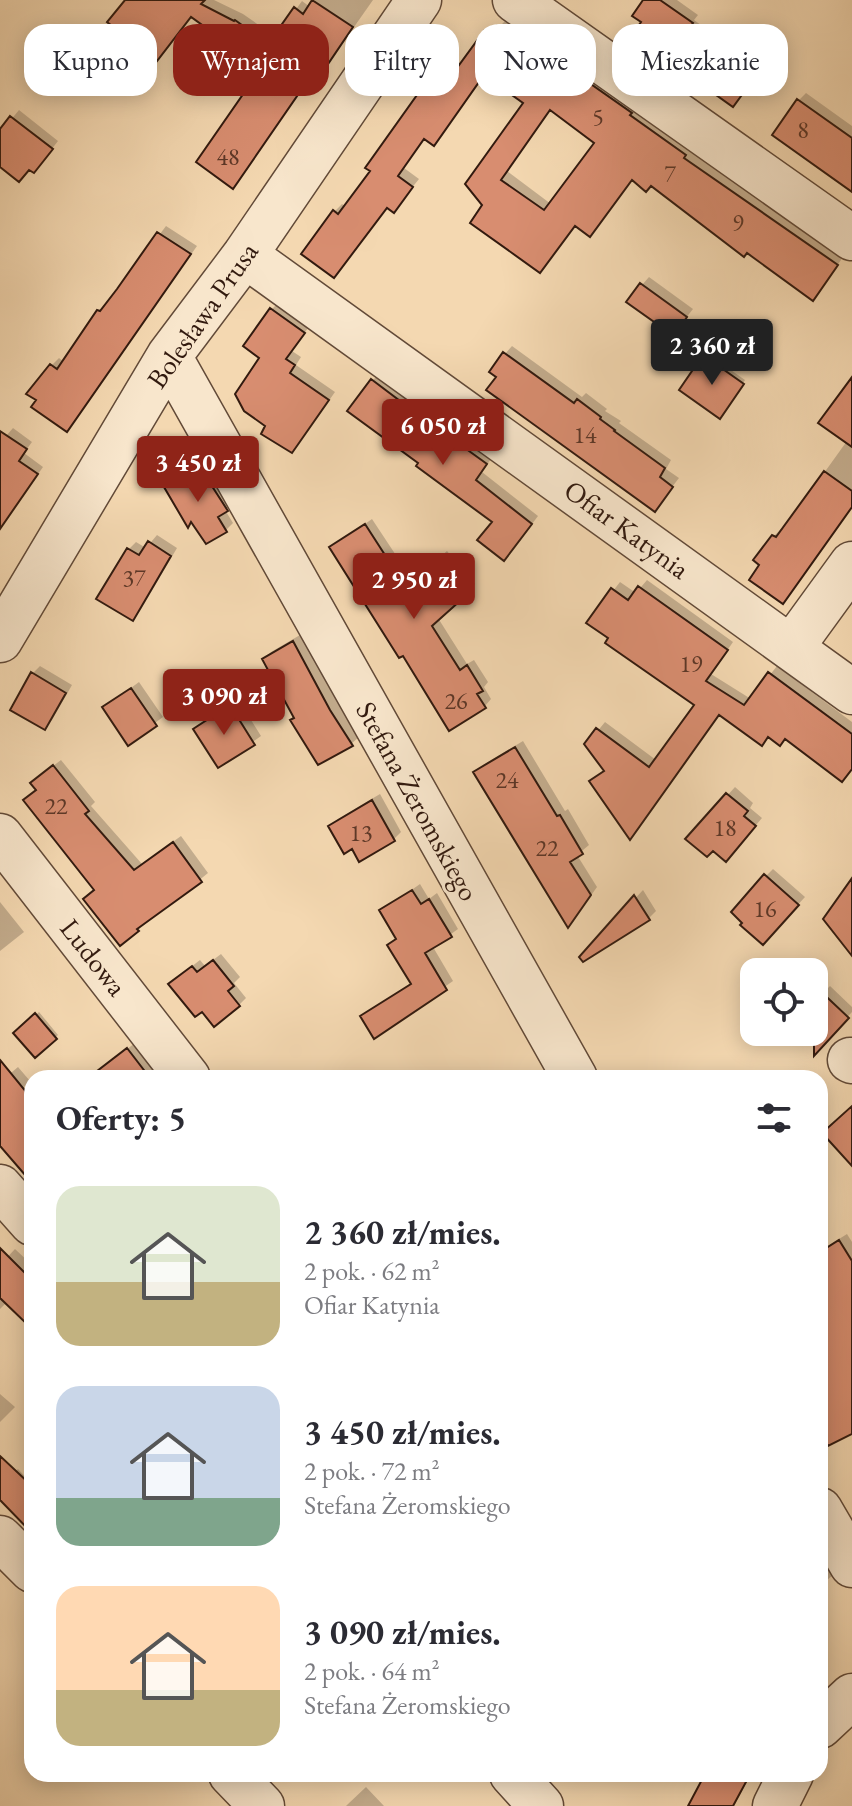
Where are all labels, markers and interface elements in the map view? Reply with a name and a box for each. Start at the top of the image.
chip: Kupno [24,24,157,96]
chip: Wynajem [173,24,329,96]
chip: Filtry [345,24,459,96]
chip: Nowe [475,24,596,96]
chip: Mieszkanie [612,24,788,96]
house number: 5 [592,101,604,132]
house number: 8 [797,114,809,145]
house number: 48 [216,141,240,172]
house number: 7 [664,158,676,189]
house number: 9 [732,207,744,238]
street label: Bolesława Prusa [138,234,266,395]
pin: 2 360 zł [629,319,795,387]
text: 2 360 zł [669,328,755,362]
pin: 6 050 zł [360,399,526,467]
text: 6 050 zł [400,408,486,442]
house number: 14 [573,419,597,450]
pin: 3 450 zł [115,436,281,504]
text: 3 450 zł [155,445,241,479]
street label: Ofiar Katynia [557,471,697,587]
pin: 2 950 zł [331,553,497,621]
house number: 37 [122,562,146,593]
text: 2 950 zł [371,562,457,596]
house number: 19 [679,648,703,679]
pin: 3 090 zł [141,669,307,737]
text: 3 090 zł [181,678,267,712]
house number: 26 [444,685,468,716]
street label: Stefana Żeromskiego [348,695,488,907]
house number: 24 [495,764,519,795]
house number: 22 [44,790,68,821]
house number: 18 [713,812,737,843]
house number: 13 [349,817,373,848]
house number: 22 [535,832,559,863]
house number: 16 [753,893,777,924]
street label: Ludowa [53,911,136,1004]
map controls [740,958,828,1046]
button: locate [740,958,828,1046]
text: Oferty: 5 [56,1096,186,1140]
icon: filters [752,1096,796,1140]
text: 2 360 zł/mies. [304,1210,501,1254]
icon: home [120,1218,216,1314]
text: 2 pok. · 62 m² [304,1254,440,1288]
text: Ofiar Katynia [304,1288,440,1322]
text: 3 450 zł/mies. [304,1410,501,1454]
icon: home [120,1418,216,1514]
text: 2 pok. · 72 m² [304,1454,440,1488]
text: Stefana Żeromskiego [304,1488,511,1522]
text: 3 090 zł/mies. [304,1610,501,1654]
icon: home [120,1618,216,1714]
text: 2 pok. · 64 m² [304,1654,440,1688]
text: Stefana Żeromskiego [304,1688,511,1722]

